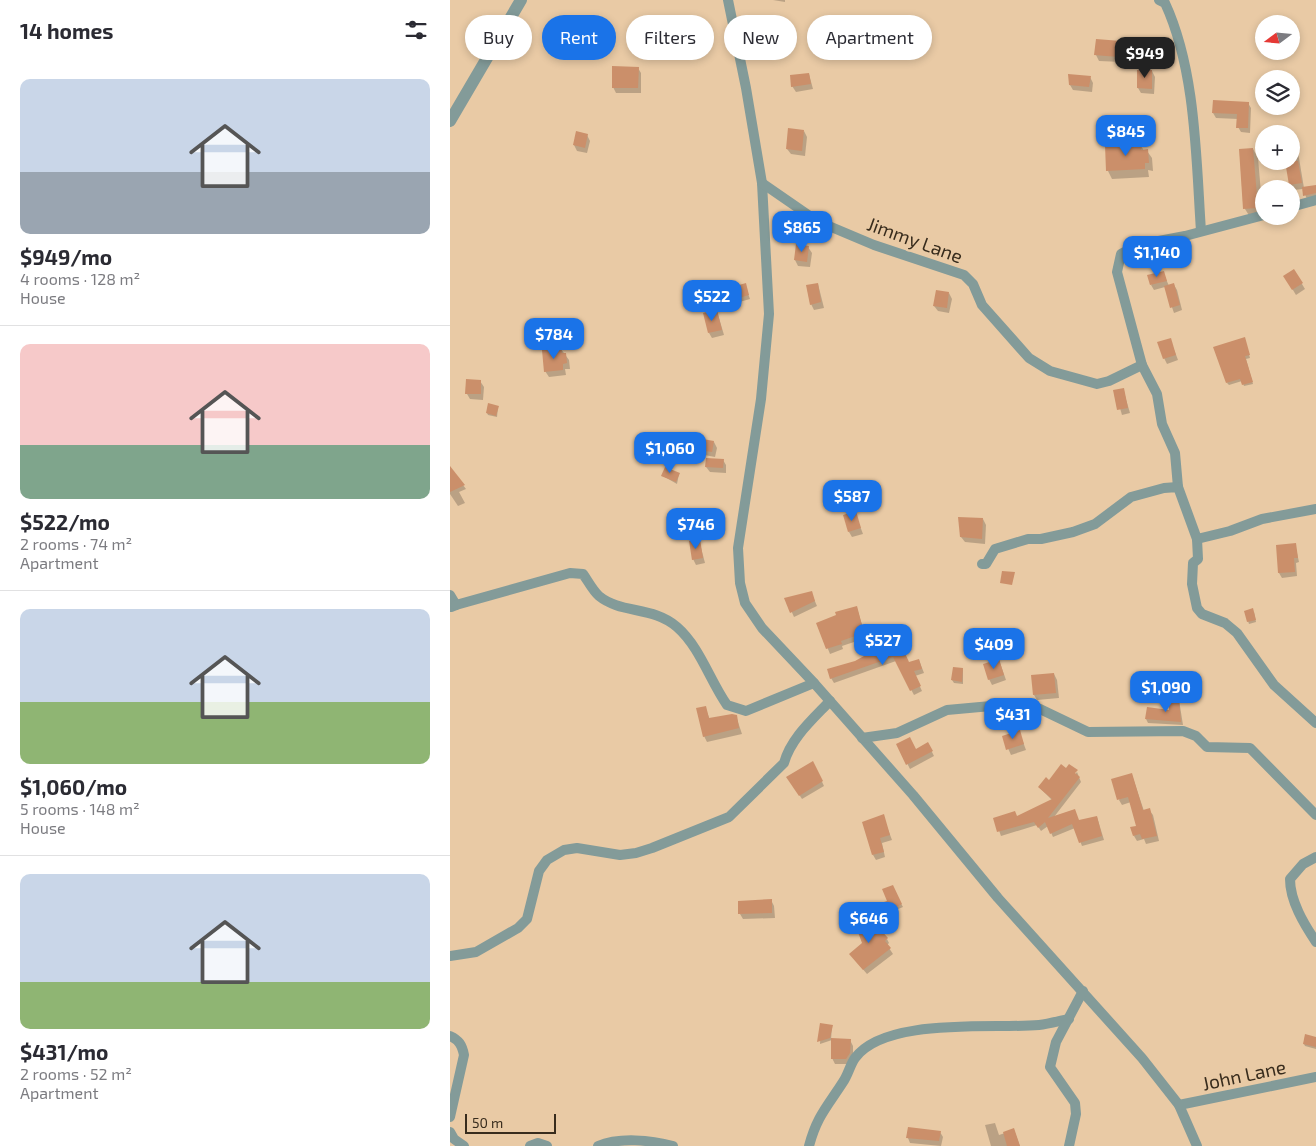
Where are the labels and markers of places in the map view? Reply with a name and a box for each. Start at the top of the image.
pin: $949 [1115,36,1175,79]
pin: $845 [1096,114,1156,157]
pin: $865 [772,210,832,253]
pin: $1,140 [1116,236,1198,278]
pin: $522 [682,280,742,322]
pin: $784 [524,318,584,360]
pin: $1,060 [629,432,711,474]
pin: $587 [822,480,882,522]
pin: $746 [666,508,726,550]
pin: $527 [853,624,913,666]
pin: $409 [964,628,1024,670]
pin: $1,090 [1125,670,1207,713]
pin: $431 [983,698,1043,740]
pin: $646 [839,902,899,944]

